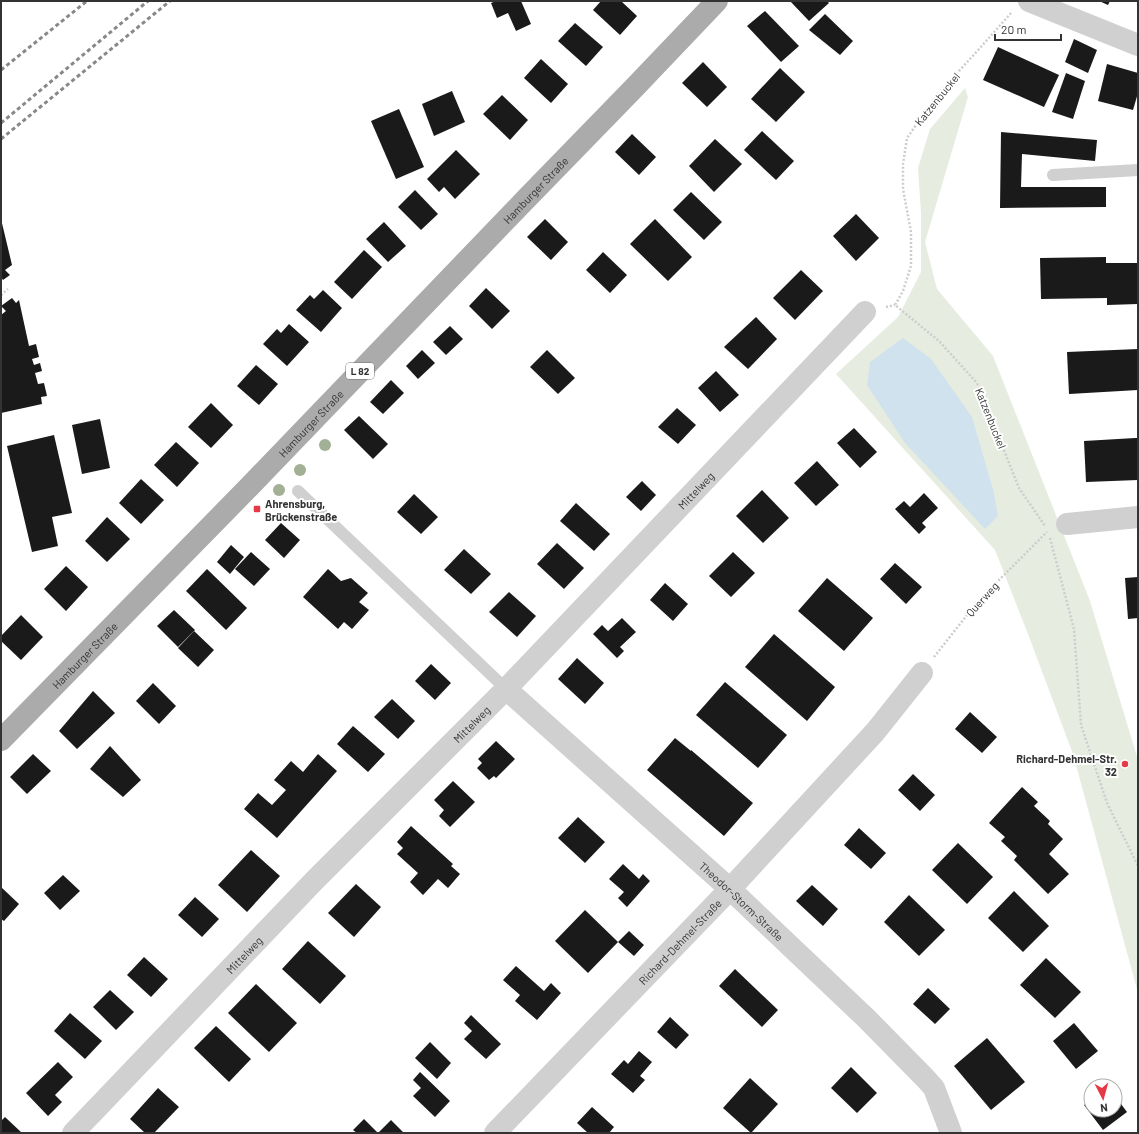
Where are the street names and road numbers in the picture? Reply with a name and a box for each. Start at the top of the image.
street label: Katzenbuckel [912,70,962,128]
street label: Hamburger Straße [500,154,571,226]
road number: L 82 [346,363,374,379]
street label: Katzenbuckel [973,386,1009,450]
street label: Hamburger Straße [275,387,346,459]
street label: Mittelweg [675,469,716,511]
street label: Querweg [963,579,1001,619]
street label: Hamburger Straße [49,619,120,691]
street label: Mittelweg [450,703,492,745]
street label: Theodor-Storm-Straße [697,859,787,943]
street label: Richard-Dehmel-Straße [635,896,724,987]
street label: Mittelweg [223,933,265,976]

